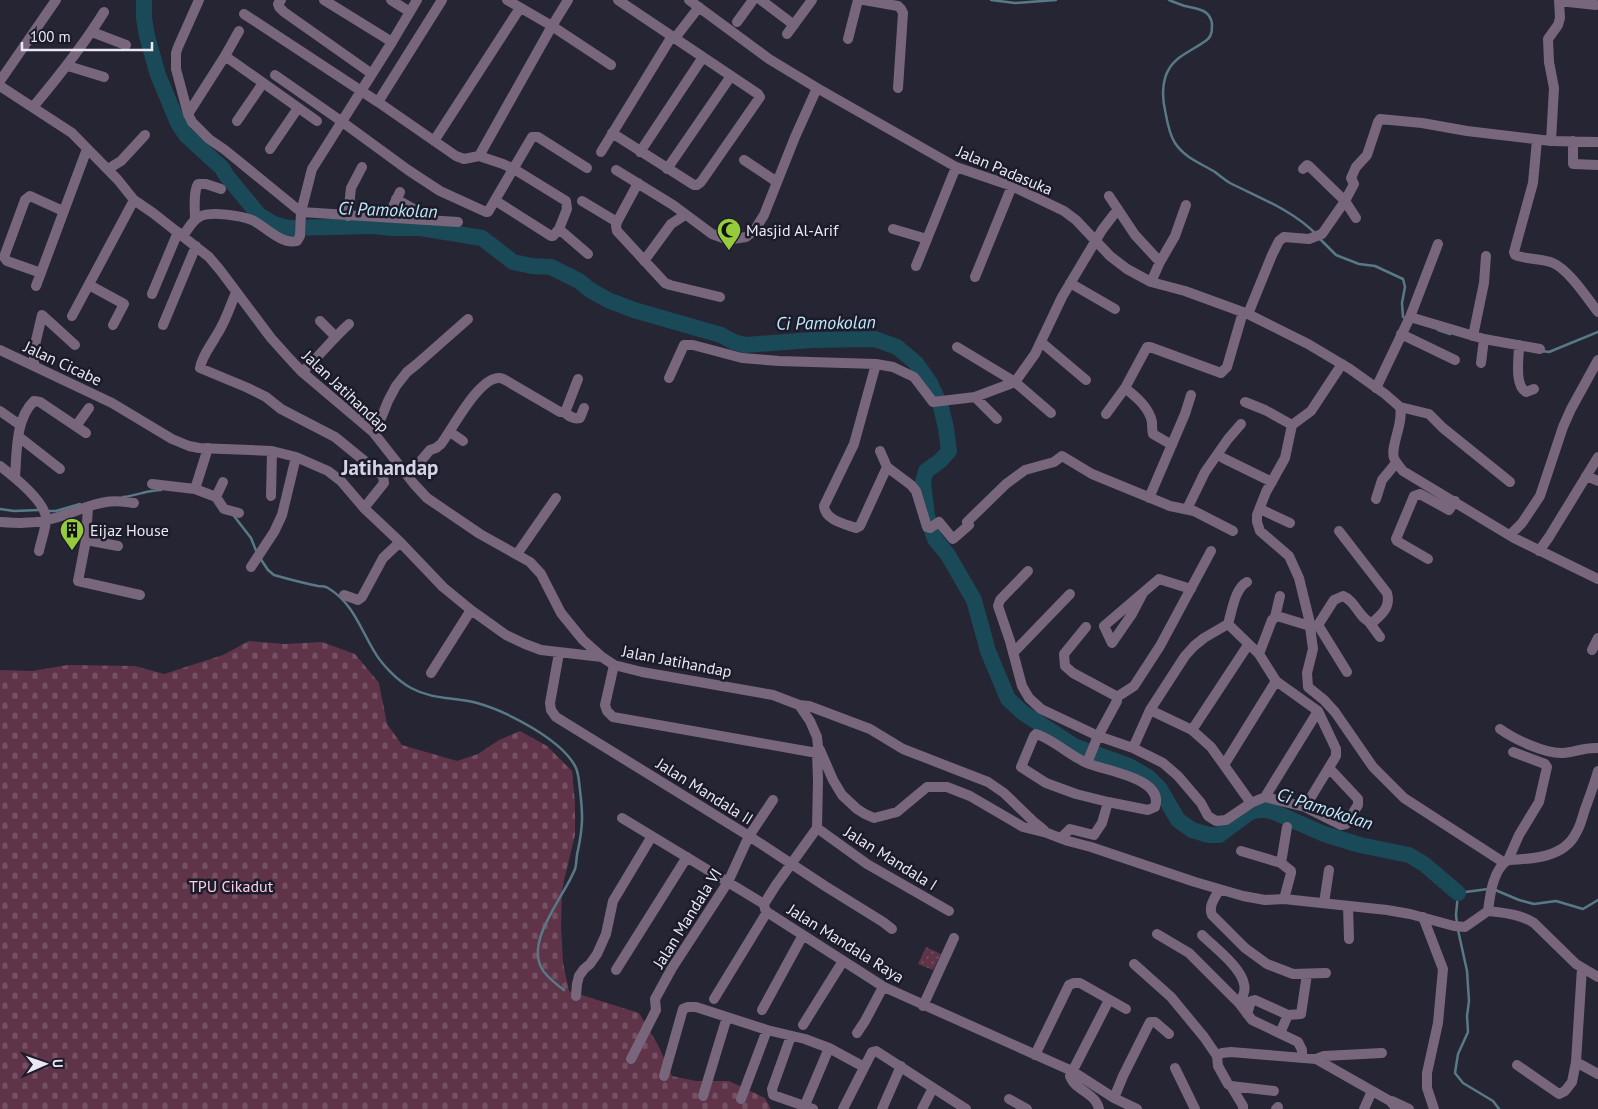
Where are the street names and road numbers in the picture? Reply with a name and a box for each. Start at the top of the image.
street label: Jalan Padasuka [953,140,1056,199]
street label: Jalan Cicabe [20,336,105,390]
street label: Jalan Jatihandap [298,345,393,436]
street label: Jalan Jatihandap [620,640,733,681]
street label: Jalan Mandala II [652,753,757,829]
street label: Jalan Mandala I [840,821,941,894]
street label: Jalan Mandala VI [648,864,726,973]
street label: Jalan Mandala Raya [783,899,908,987]

